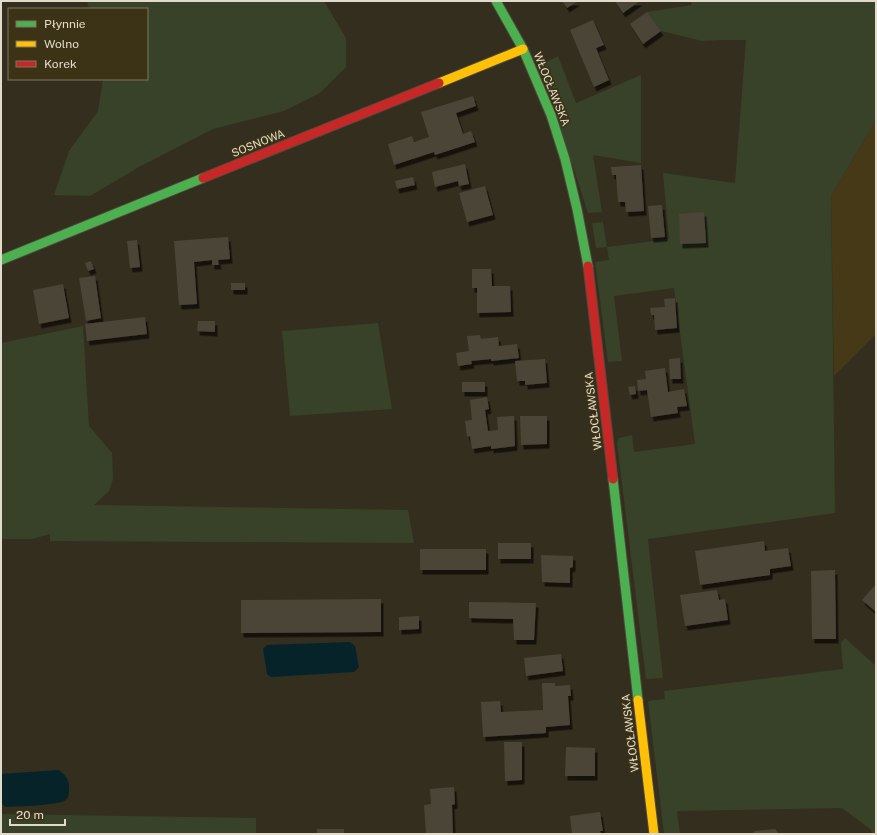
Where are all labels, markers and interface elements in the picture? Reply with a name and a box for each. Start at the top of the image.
legend [8,8,148,80]
text: Płynnie [44,17,86,31]
text: Wolno [44,37,79,51]
street label: WŁOCŁAWSKA [532,50,572,128]
text: Korek [44,57,77,71]
street label: SOSNOWA [230,127,286,159]
street label: WŁOCŁAWSKA [582,371,604,451]
street label: WŁOCŁAWSKA [619,693,641,773]
scale bar [10,801,65,827]
text: 20 m [16,808,44,822]

